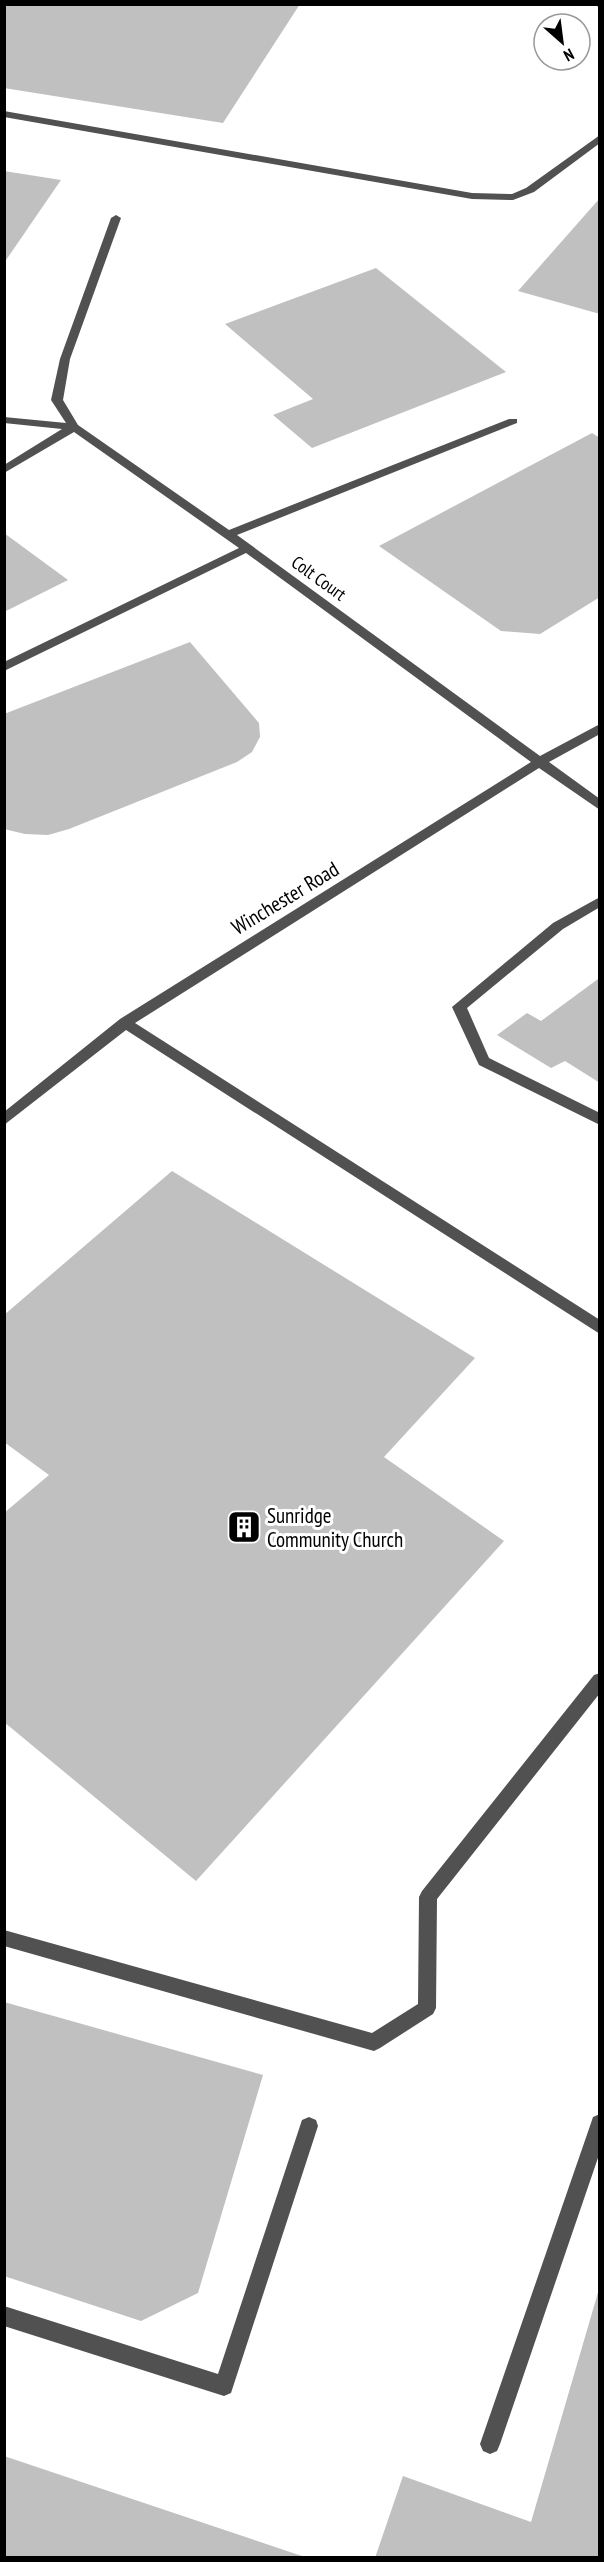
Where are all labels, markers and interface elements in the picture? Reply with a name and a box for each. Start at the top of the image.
north arrow [532,12,592,72]
text: N [561,44,578,66]
street label: Colt Court [287,550,351,606]
street label: Winchester Road [226,855,344,941]
place label: Sunridge Community Church [267,1502,403,1553]
building icon: Sunridge Community Church [226,1509,262,1545]

